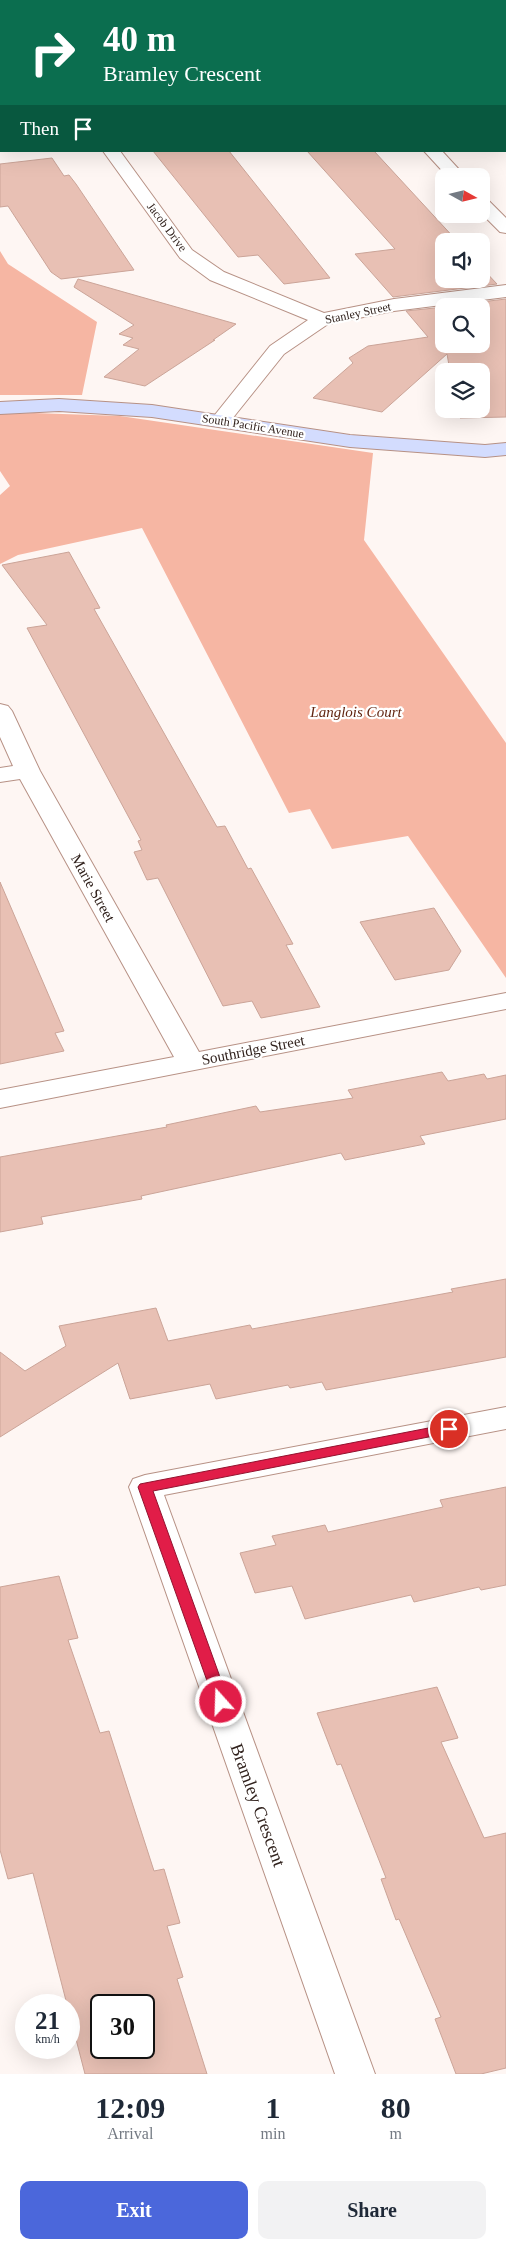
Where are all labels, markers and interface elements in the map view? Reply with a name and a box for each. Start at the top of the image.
icon: right [20,20,85,85]
text: 40 m [103,20,176,59]
text: Bramley Crescent [103,61,261,86]
icon: arrive [69,115,97,143]
text: Then [20,118,59,139]
north arrow [435,168,490,222]
map controls [435,168,490,418]
street label: Jacob Drive [144,200,190,254]
button: sound [435,233,490,288]
button: search [435,298,490,353]
street label: Stanley Street [324,299,393,327]
button: layers [435,363,490,418]
street label: South Pacific Avenue [201,411,305,441]
park label: Langlois Court [309,704,402,720]
street label: Marie Street [68,852,118,925]
street label: Southridge Street [200,1032,307,1068]
pin [428,1408,470,1450]
icon: arrive [435,1415,463,1443]
position arrow [194,1675,246,1727]
street label: Bramley Crescent [226,1741,290,1869]
speed limit sign: 30 [90,1994,155,2059]
text: 21 [35,2007,60,2034]
text: km/h [35,2032,60,2046]
text: 12:09 [95,2091,165,2124]
text: 1 [265,2091,280,2124]
text: 80 [381,2091,411,2124]
text: Arrival [107,2125,153,2142]
text: min [261,2125,285,2142]
text: m [389,2125,402,2142]
button: Exit [20,2181,248,2239]
button: Share [258,2181,486,2239]

